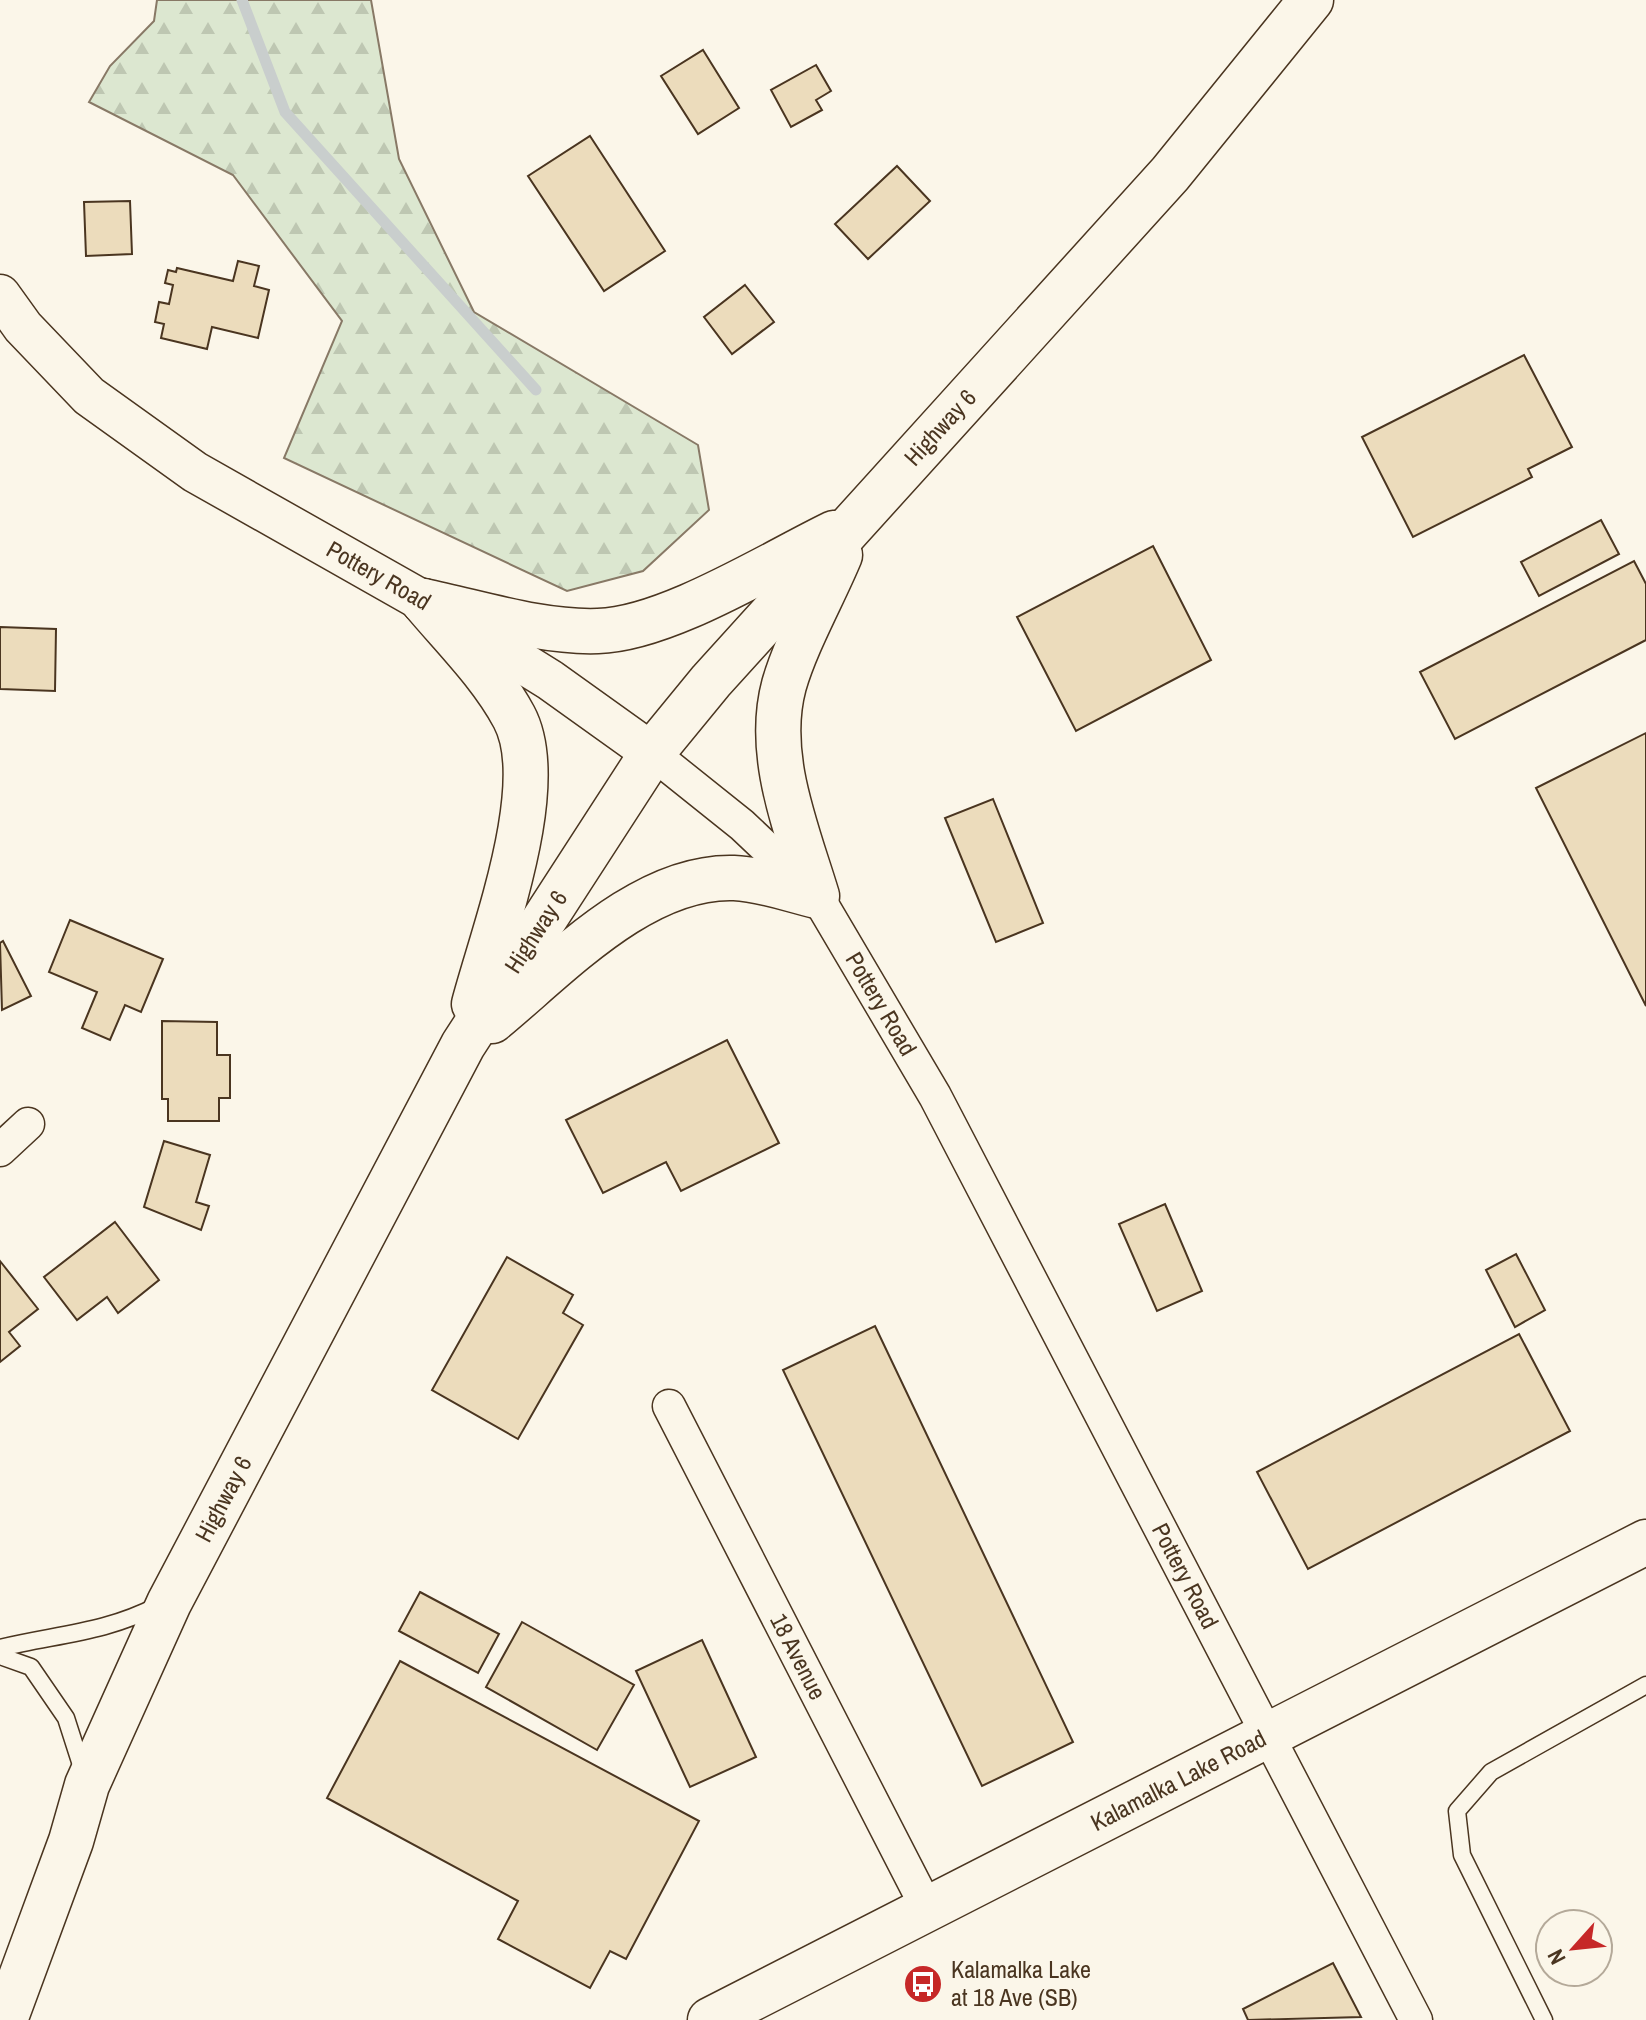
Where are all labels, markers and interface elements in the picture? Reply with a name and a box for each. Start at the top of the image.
street label: Highway 6 [897,382,983,472]
street label: Pottery Road [321,533,437,617]
street label: Highway 6 [497,884,574,979]
street label: Pottery Road [839,946,925,1061]
street label: Highway 6 [187,1450,259,1547]
street label: Pottery Road [1145,1517,1227,1634]
street label: 18 Avenue [763,1608,834,1705]
street label: Kalamalka Lake Road [1085,1722,1271,1838]
north arrow [1534,1908,1614,1988]
text: N [1540,1944,1573,1970]
place label: Kalamalka Lake at 18 Ave (SB) [951,1953,1091,2013]
bus stop icon: Kalamalka Lake at 18 Ave (SB) [902,1963,944,2005]

